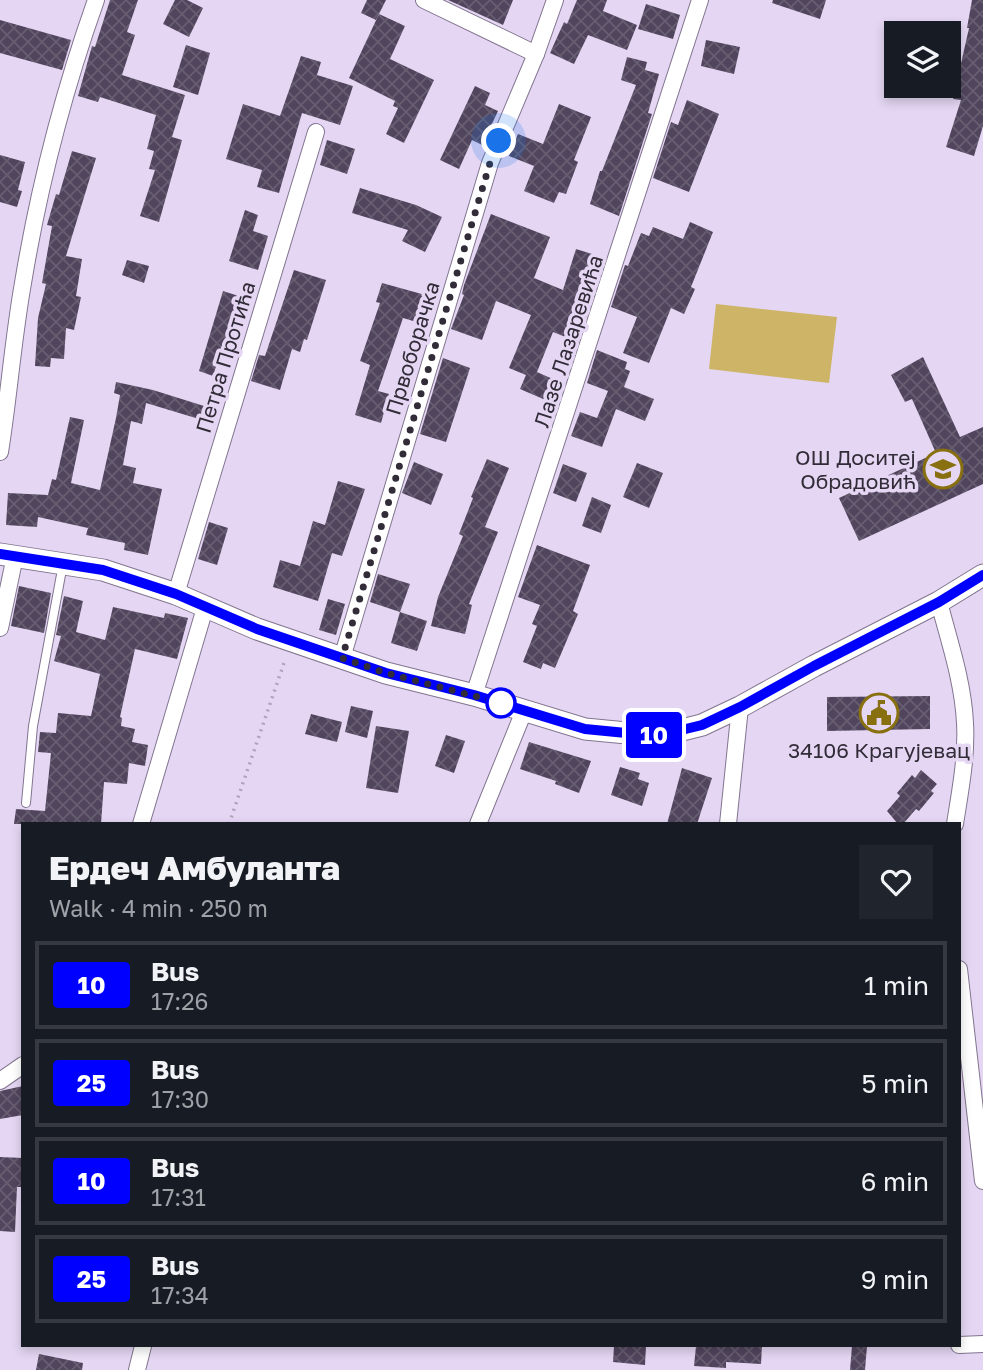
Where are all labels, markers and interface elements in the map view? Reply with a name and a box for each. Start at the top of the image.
map controls [884,21,961,98]
button: layers [884,21,961,98]
your location [481,123,516,158]
street label: Лазе Лазаревића [528,251,608,431]
street label: Петра Протића [190,278,260,436]
street label: Првоборачка [379,278,445,418]
place label: ОШ Доситеј Обрадовић [795,444,916,494]
school or university icon: ОШ Доситеј Обрадовић [922,448,964,490]
unlabelled marker [486,688,516,718]
public building icon: 34106 Крагујевац [858,692,900,734]
line badge: 10 [622,712,686,758]
text: 10 [640,720,668,749]
place label: 34106 Крагујевац [788,737,970,763]
button: heart [859,845,933,919]
text: Ердеч Амбуланта [49,848,340,887]
text: Walk · 4 min · 250 m [49,894,268,922]
text: Bus [151,956,199,987]
text: 10 [78,970,105,999]
text: 1 min [864,970,929,1001]
text: 17:26 [151,987,209,1015]
text: Bus [151,1054,199,1085]
text: 25 [77,1068,106,1097]
text: 5 min [861,1068,929,1099]
text: 17:30 [151,1085,209,1113]
text: Bus [151,1152,199,1183]
text: 10 [78,1166,105,1195]
text: 6 min [861,1166,929,1197]
text: 17:31 [151,1183,206,1211]
text: Bus [151,1250,199,1281]
text: 25 [77,1264,106,1293]
text: 9 min [861,1264,929,1295]
text: 17:34 [151,1281,209,1309]

